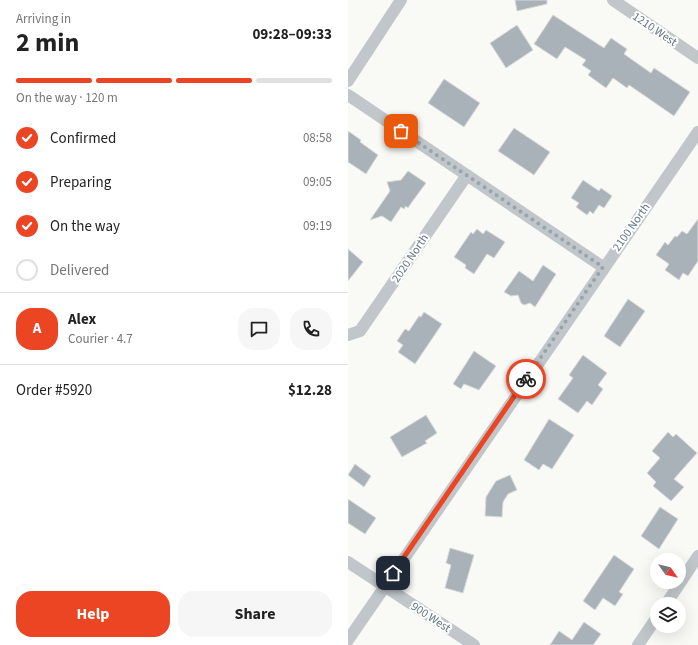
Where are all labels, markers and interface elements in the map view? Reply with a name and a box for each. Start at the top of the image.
street label: 1210 West [629,8,680,51]
text: Arriving in [16,10,71,28]
text: 2 min [16,24,79,61]
text: 09:28–09:33 [252,24,332,45]
text: On the way · 120 m [16,89,118,107]
pin [384,114,418,148]
icon: bag [390,120,412,142]
icon: check [16,127,38,149]
text: Confirmed [50,128,116,149]
text: 08:58 [303,129,332,147]
icon: check [16,171,38,193]
text: Preparing [50,172,111,193]
text: 09:05 [303,173,332,191]
street label: 2100 North [609,200,654,255]
icon: check [16,215,38,237]
text: On the way [50,216,120,237]
text: 09:19 [303,217,332,235]
street label: 2020 North [388,231,433,286]
text: Delivered [50,260,109,281]
button: chat [238,308,280,350]
button: phone [290,308,332,350]
text: Alex [68,309,96,330]
text: A [33,318,41,339]
text: Courier · 4.7 [68,330,133,348]
courier [506,359,546,399]
icon: bike [515,368,537,390]
text: Order #5920 [16,380,92,401]
text: $12.28 [288,380,332,401]
north arrow [650,553,686,589]
map controls [650,553,686,633]
pin [376,556,410,590]
icon: home [382,562,404,584]
button: Help [16,591,170,637]
button: Share [178,591,332,637]
button: layers [650,597,686,633]
street label: 900 West [407,598,454,637]

